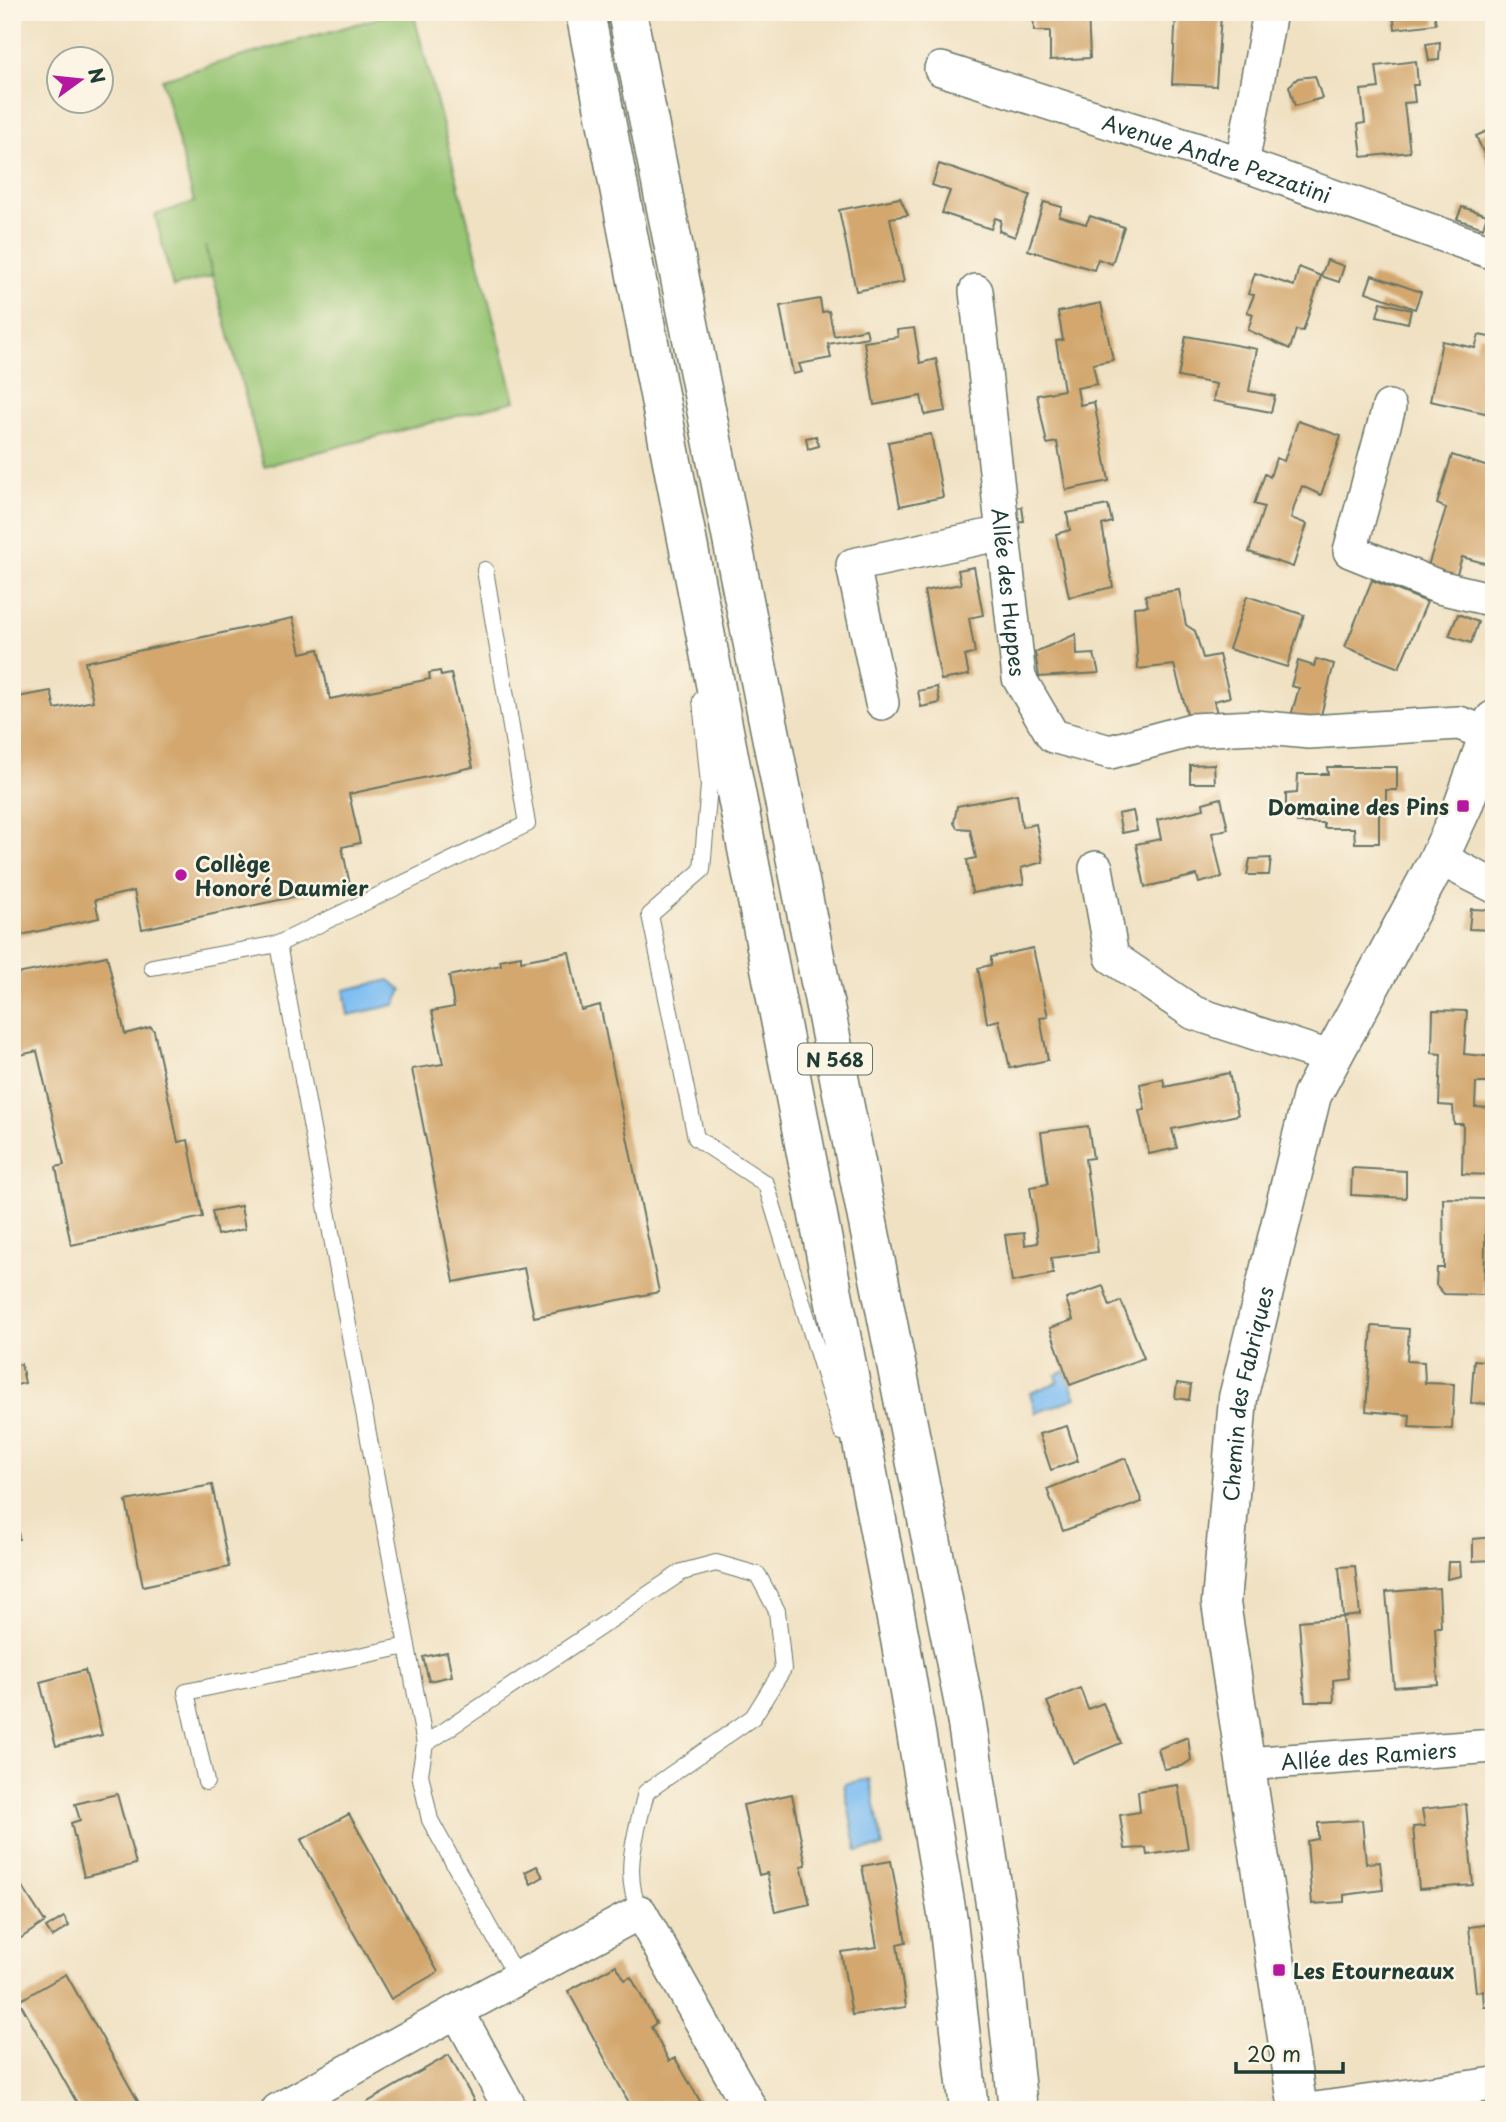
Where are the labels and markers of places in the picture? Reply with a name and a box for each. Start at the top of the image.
place label: Domaine des Pins [1268,790,1449,822]
marker: Domaine des Pins [1455,798,1471,814]
place label: Collège Honoré Daumier [195,847,369,903]
marker: Collège Honoré Daumier [173,867,189,883]
place label: Les Etourneaux [1293,1954,1455,1986]
marker: Les Etourneaux [1271,1962,1287,1978]

